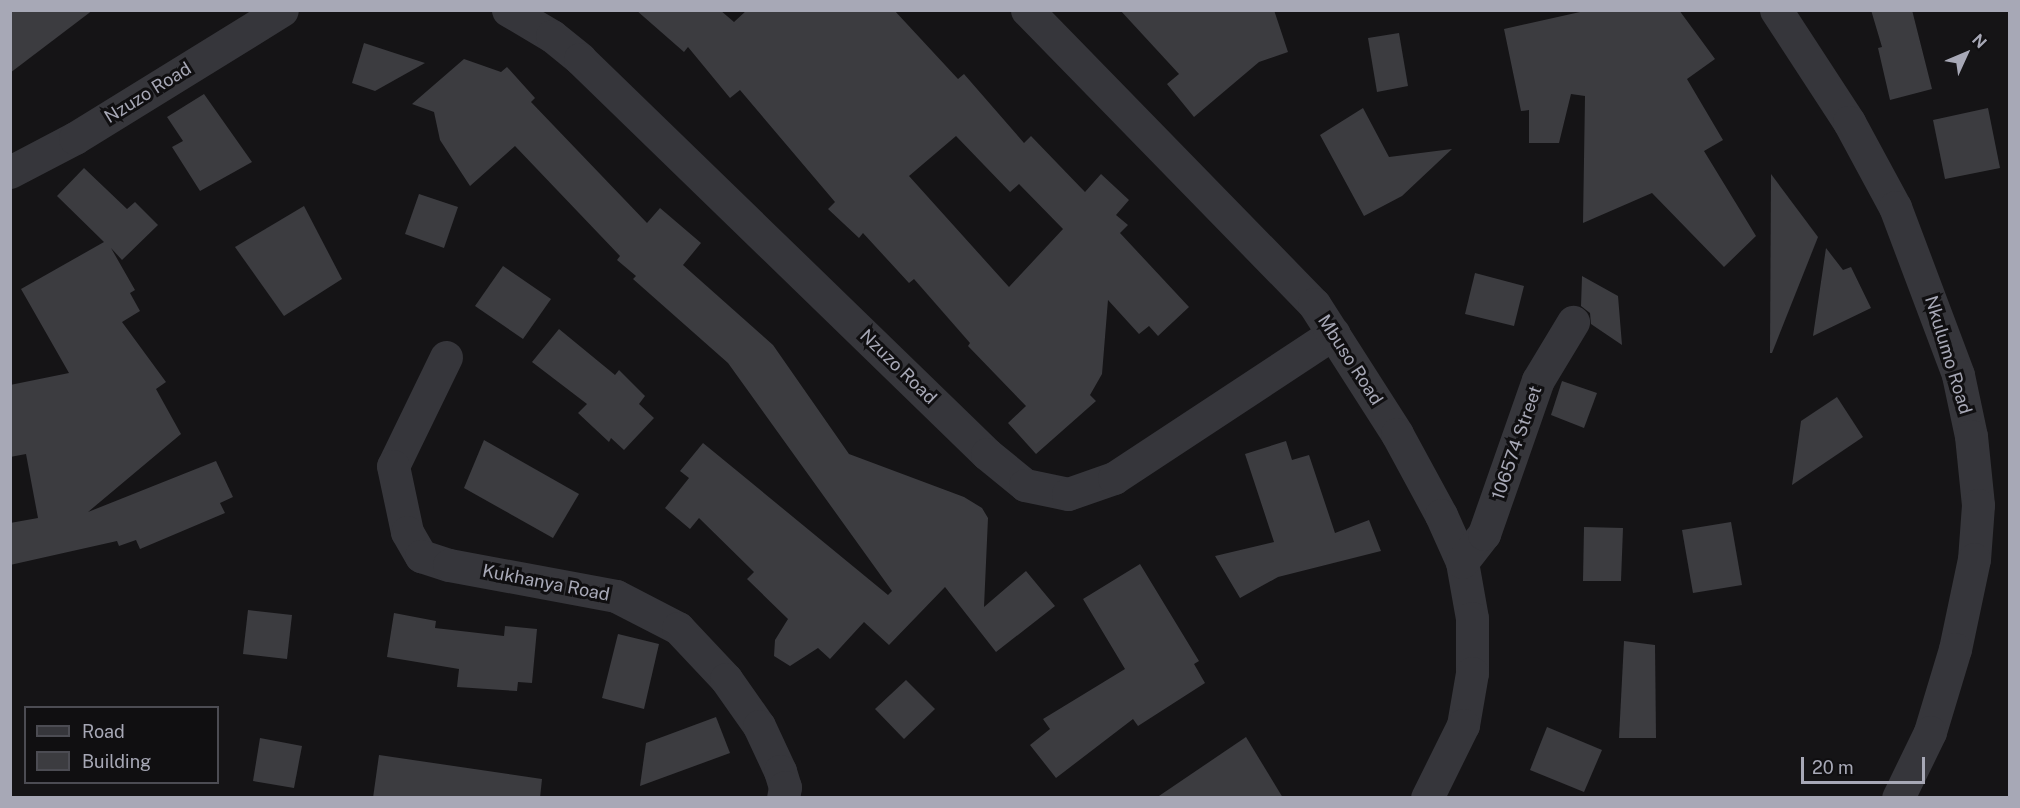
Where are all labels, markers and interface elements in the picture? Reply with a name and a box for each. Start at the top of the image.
north arrow [1936,24,1996,84]
text: N [1968,30,1990,52]
street label: Nzuzo Road [101,58,195,128]
street label: Nkulumo Road [1920,293,1976,417]
street label: Mbuso Road [1313,311,1387,409]
street label: Nzuzo Road [855,325,941,409]
street label: 106574 Street [1487,383,1547,503]
street label: Kukhanya Road [481,560,611,606]
legend [24,706,219,784]
text: Road [82,721,125,742]
scale bar [1804,745,1928,783]
text: Building [82,751,151,772]
text: 20 m [1812,757,1854,778]

